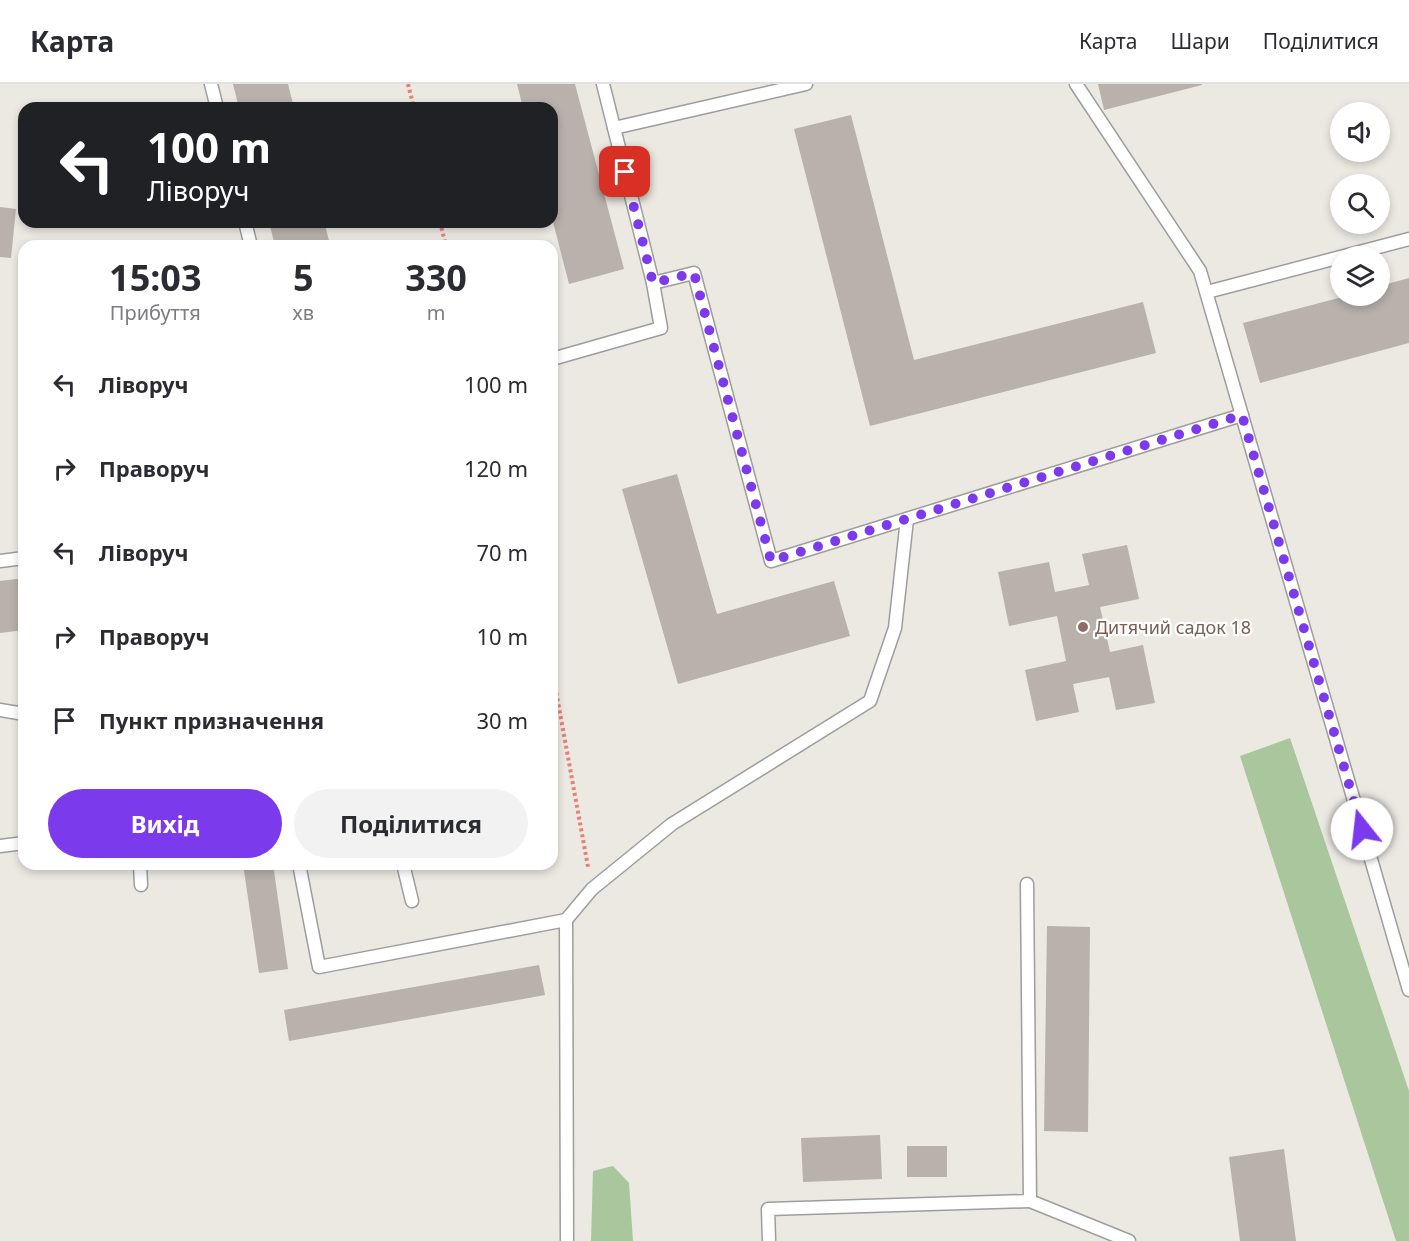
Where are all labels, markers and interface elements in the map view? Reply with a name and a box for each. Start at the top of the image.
text: Карта [30,22,114,60]
text: Карта [1079,27,1138,55]
text: Шари [1171,27,1230,55]
text: Поділитися [1263,27,1379,55]
map controls [1330,102,1390,306]
button: sound [1330,102,1390,162]
text: 100 m [147,118,271,175]
icon: left [48,126,126,204]
pin [599,146,650,197]
icon: arrive [608,155,641,188]
text: Ліворуч [147,172,249,209]
button: search [1330,174,1390,234]
button: layers [1330,246,1390,306]
text: 15:03 [109,253,202,302]
text: 5 [293,253,314,302]
text: 330 [405,253,467,302]
text: Прибуття [110,299,201,326]
text: хв [293,299,314,326]
text: m [427,299,445,326]
icon: left [48,368,81,401]
text: Ліворуч [99,369,189,399]
text: 100 m [464,369,528,399]
icon: right [48,452,81,485]
text: Праворуч [99,453,210,483]
text: 120 m [464,453,528,483]
icon: left [48,536,81,569]
text: Ліворуч [99,537,189,567]
text: 70 m [477,537,528,567]
place label: Дитячий садок 18 [1095,615,1251,639]
icon: right [48,620,81,653]
marker: Дитячий садок 18 [1076,620,1090,634]
text: Праворуч [99,621,210,651]
text: 10 m [477,621,528,651]
icon: arrive [48,704,81,737]
text: Пункт призначення [99,705,324,735]
text: 30 m [477,705,528,735]
button: Вихід [48,789,282,858]
button: Поділитися [294,789,528,858]
position arrow [1330,797,1394,861]

